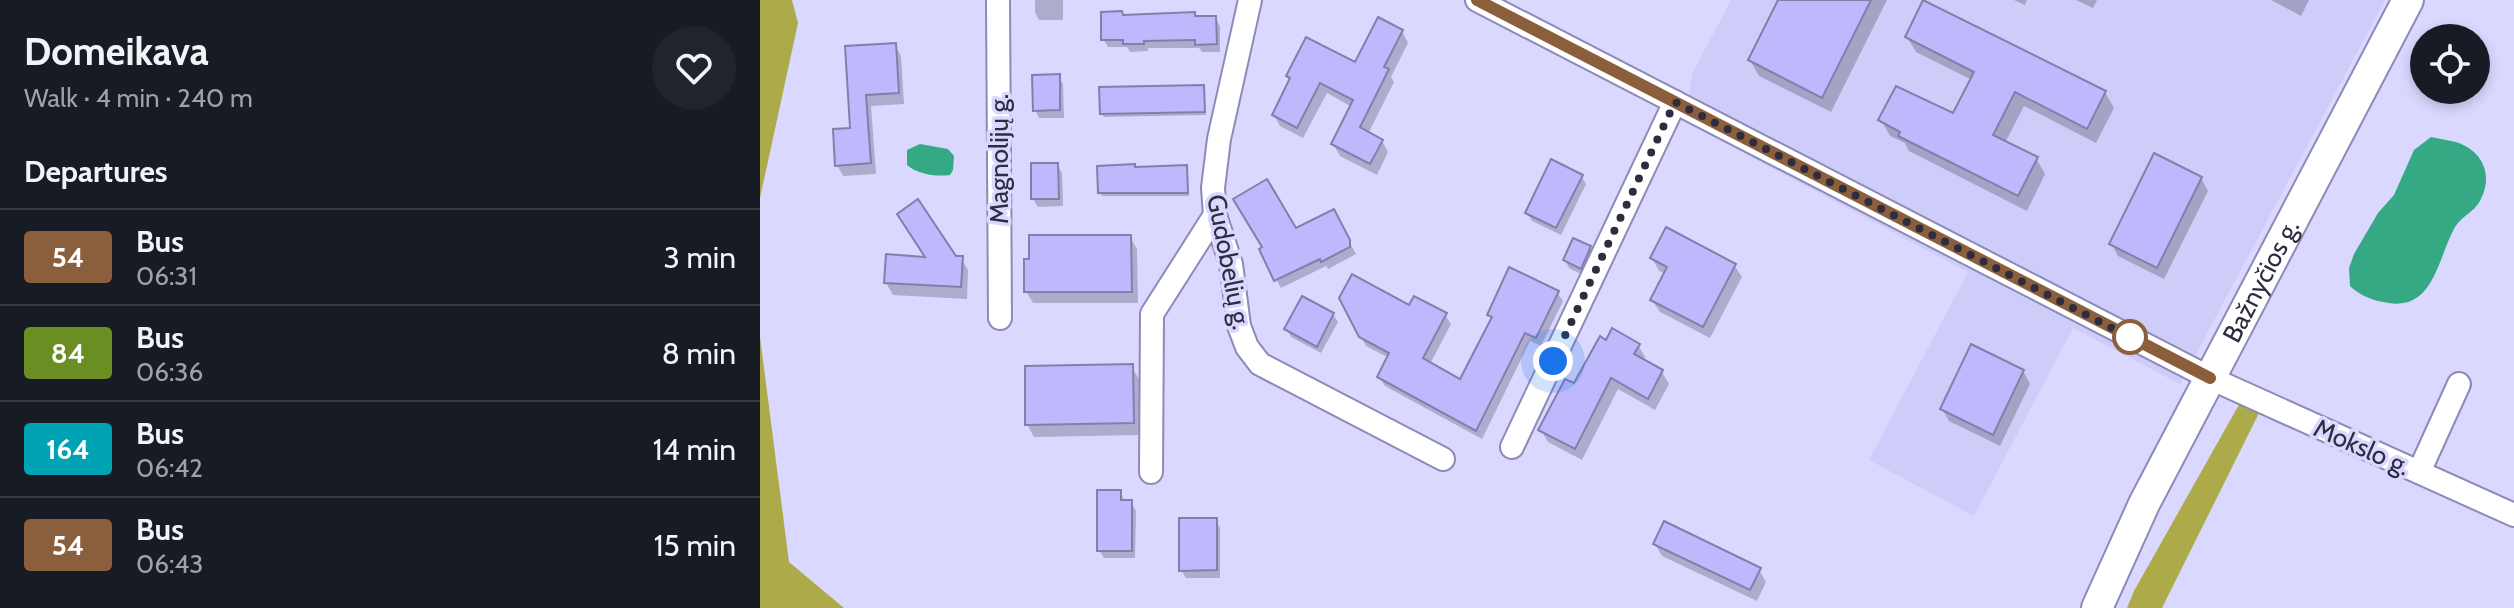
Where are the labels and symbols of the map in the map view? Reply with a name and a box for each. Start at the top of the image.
street label: Magnolijų g. [983,94,1015,224]
street label: Gudobelių g. [1200,192,1258,332]
street label: Bažnyčios g. [2216,214,2306,348]
unlabelled marker [2113,320,2147,354]
your location [1533,341,1573,381]
street label: Mokslo g. [2309,412,2415,482]

